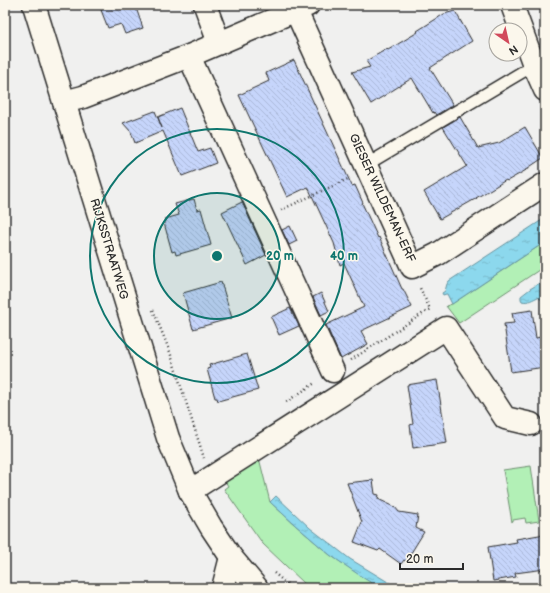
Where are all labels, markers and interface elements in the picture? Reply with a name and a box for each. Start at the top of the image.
north arrow [488,22,528,62]
text: N [506,42,520,58]
street label: GIESER WILDEMAN-ERF [346,131,419,265]
street label: RIJKSSTRAATWEG [86,197,132,301]
centre of rings [210,249,224,263]
text: 20 m [266,249,294,264]
text: 40 m [330,249,358,264]
scale bar [400,545,463,571]
text: 20 m [406,552,433,567]

